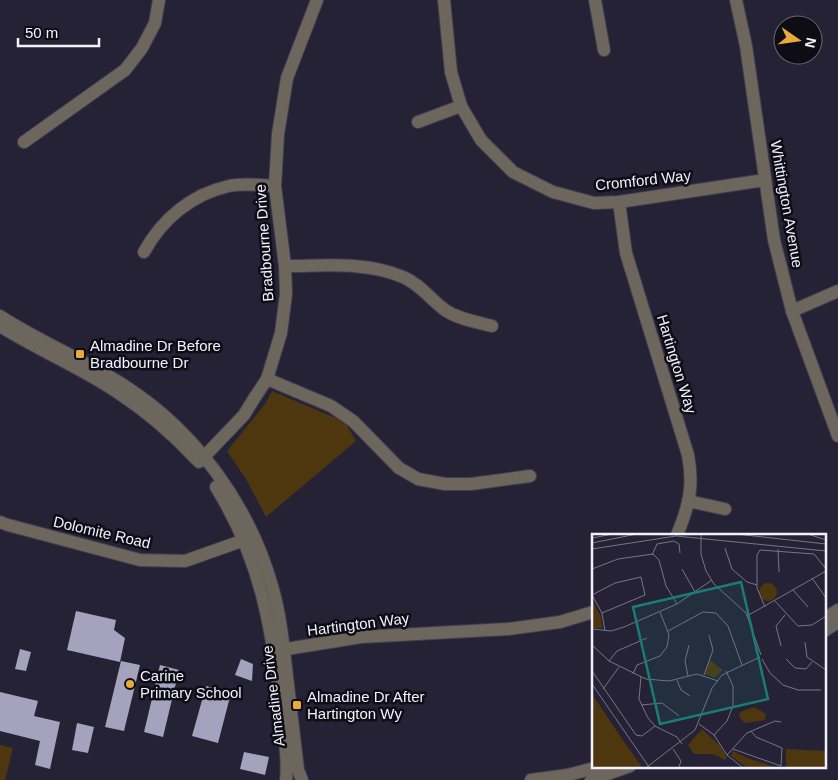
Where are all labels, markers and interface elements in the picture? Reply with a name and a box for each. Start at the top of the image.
scale bar [18,15,99,47]
north arrow [773,15,823,65]
text: 50 m [25,24,58,41]
text: N [802,36,820,50]
street label: Whittington Avenue [767,139,807,269]
street label: Cromford Way [594,166,692,193]
street label: Bradbourne Drive [251,184,277,302]
street label: Hartington Way [654,312,700,416]
place label: Almadine Dr Before Bradbourne Dr [90,337,221,371]
marker: Almadine Dr Before Bradbourne Dr [74,348,86,360]
street label: Dolomite Road [52,513,152,551]
inset map [592,534,826,768]
street label: Hartington Way [306,609,411,639]
street label: Almadine Drive [258,644,288,748]
place label: Carine Primary School [140,667,242,701]
marker: Carine Primary School [124,678,136,690]
place label: Almadine Dr After Hartington Wy [307,688,425,722]
marker: Almadine Dr After Hartington Wy [291,699,303,711]

